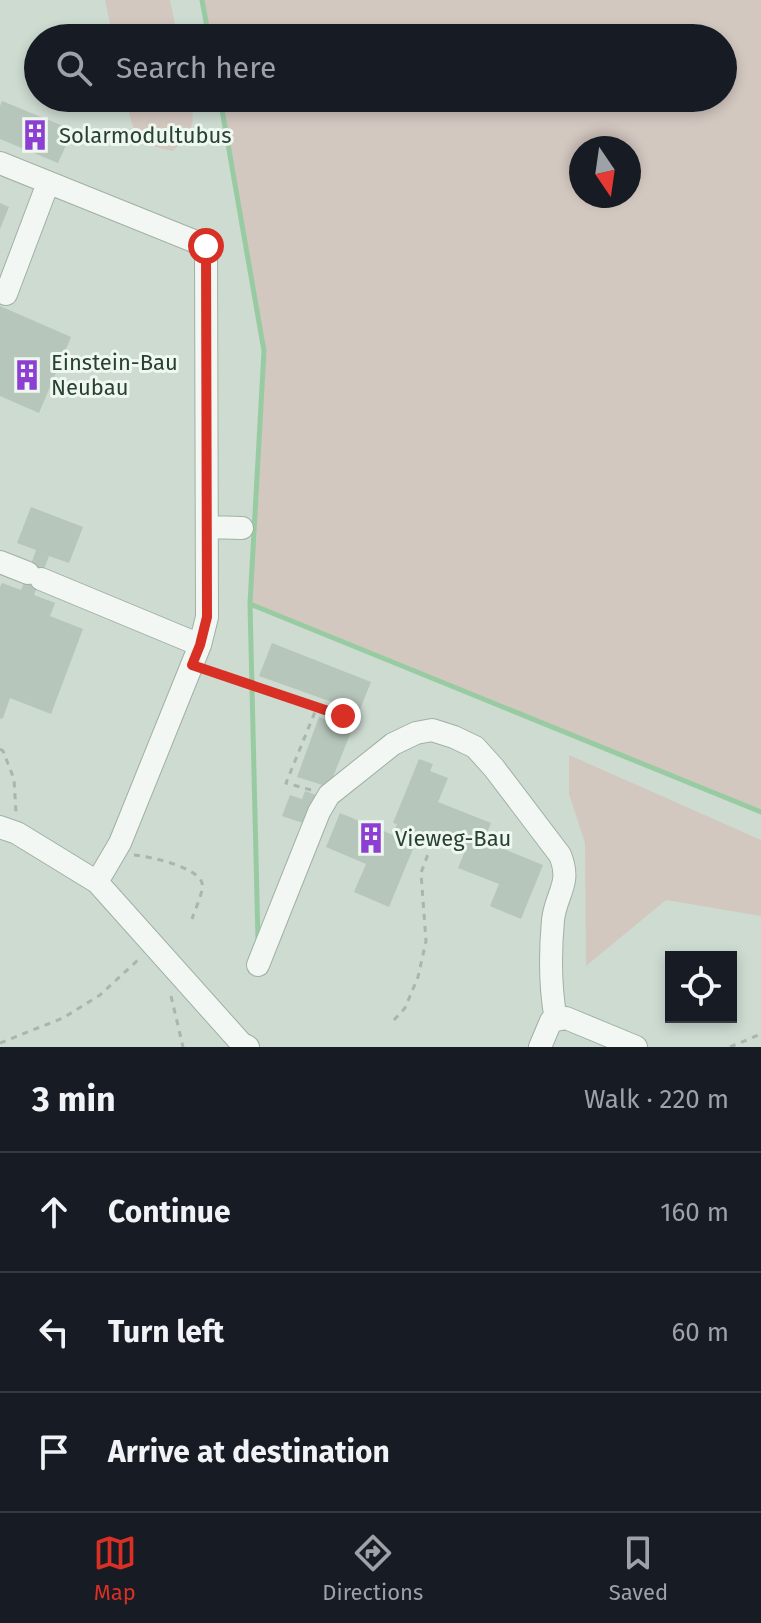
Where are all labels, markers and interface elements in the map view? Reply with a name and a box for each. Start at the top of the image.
search box [24,24,737,112]
icon: search [52,46,96,90]
text: Search here [116,50,276,86]
building icon: Solarmodultubus [18,118,52,152]
place label: Solarmodultubus [59,122,232,149]
north arrow [569,136,641,208]
route start [188,228,224,264]
place label: Einstein-Bau Neubau [51,349,178,401]
building icon: Einstein-Bau Neubau [10,358,44,392]
route end [325,698,361,734]
building icon: Vieweg-Bau [354,821,388,855]
place label: Vieweg-Bau [395,825,511,852]
map controls [665,951,737,1023]
button: locate [665,951,737,1023]
text: 3 min [32,1079,116,1120]
text: Walk · 220 m [584,1084,729,1115]
icon: ahead [32,1190,76,1234]
text: Continue [108,1194,231,1230]
text: 160 m [660,1197,729,1228]
icon: left [32,1310,76,1354]
text: Turn left [108,1314,224,1350]
text: 60 m [671,1317,729,1348]
icon: arrive [32,1430,76,1474]
text: Arrive at destination [108,1434,390,1470]
tab: Map [93,1531,137,1606]
tab: Directions [322,1531,423,1606]
tab: Saved [609,1531,668,1606]

